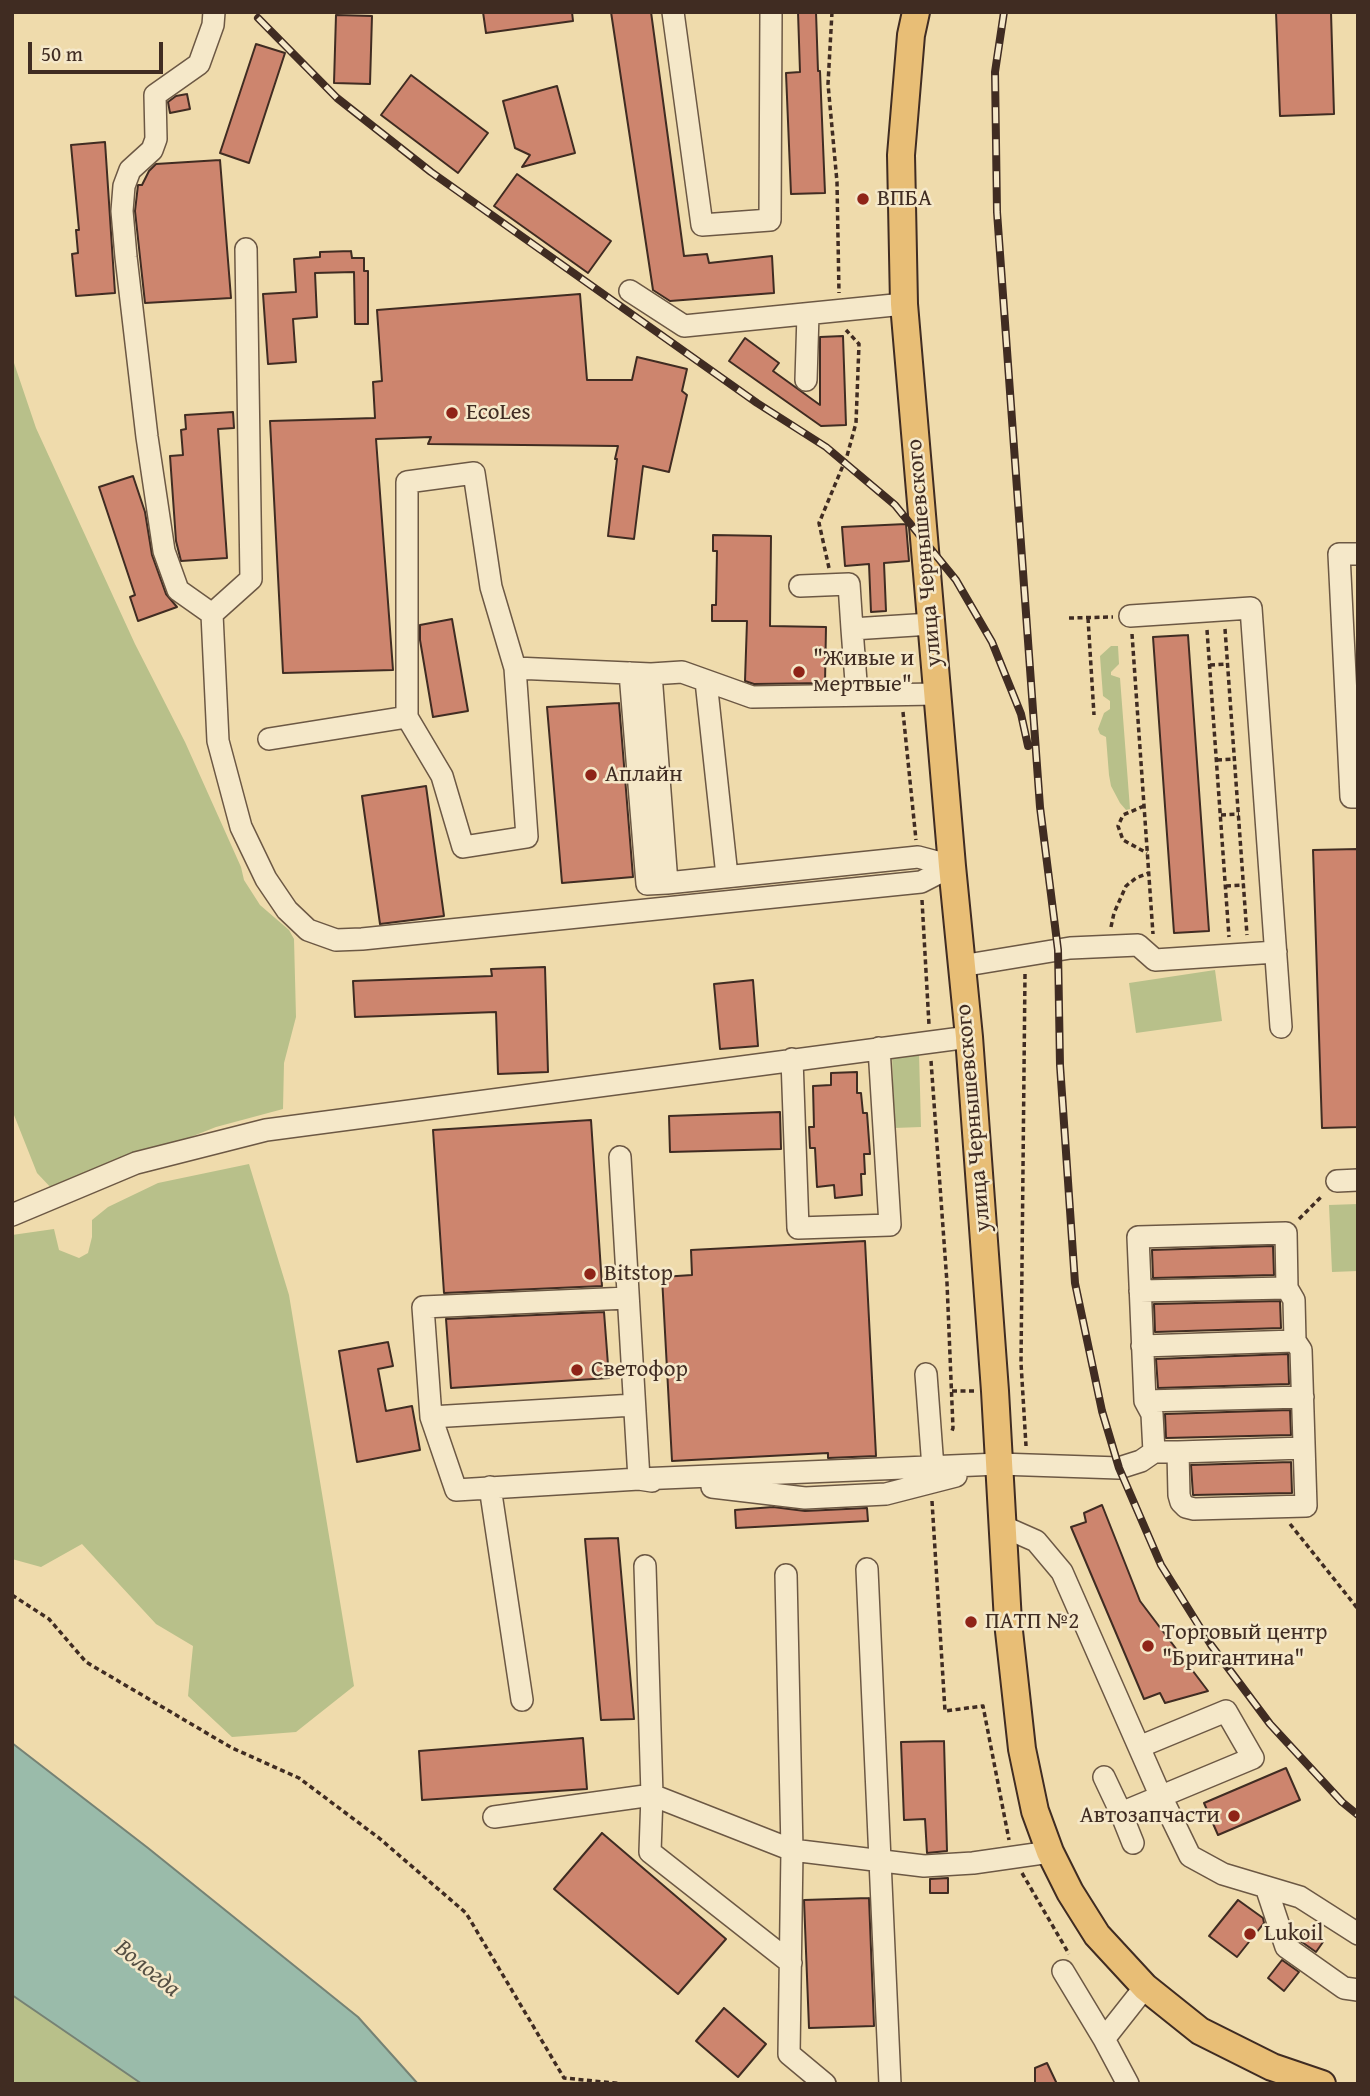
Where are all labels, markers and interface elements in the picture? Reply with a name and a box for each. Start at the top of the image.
scale bar [32,28,166,72]
text: 50 m [41,38,83,69]
place label: ВПБА [877,185,932,213]
marker: ВПБА [855,191,871,207]
place label: EcoLes [466,399,531,427]
marker: EcoLes [444,405,460,421]
street label: улица Чернышевского [901,438,949,668]
place label: "Живые и мертвые" [813,645,914,699]
marker: "Живые и мертвые" [791,664,807,680]
place label: Аплайн [605,761,683,789]
marker: Аплайн [583,767,599,783]
street label: улица Чернышевского [950,1003,998,1233]
place label: Bitstop [604,1260,673,1288]
marker: Bitstop [582,1266,598,1282]
place label: Светофор [591,1356,688,1384]
marker: Светофор [569,1362,585,1378]
place label: ПАТП №2 [985,1608,1079,1636]
marker: ПАТП №2 [963,1614,979,1630]
place label: Торговый центр "Бригантина" [1162,1619,1327,1673]
marker: Торговый центр "Бригантина" [1140,1638,1156,1654]
place label: Автозапчасти [1080,1802,1220,1830]
marker: Автозапчасти [1226,1808,1242,1824]
place label: Lukoil [1264,1920,1324,1948]
marker: Lukoil [1242,1926,1258,1942]
water label: Вологда [109,1934,185,2004]

